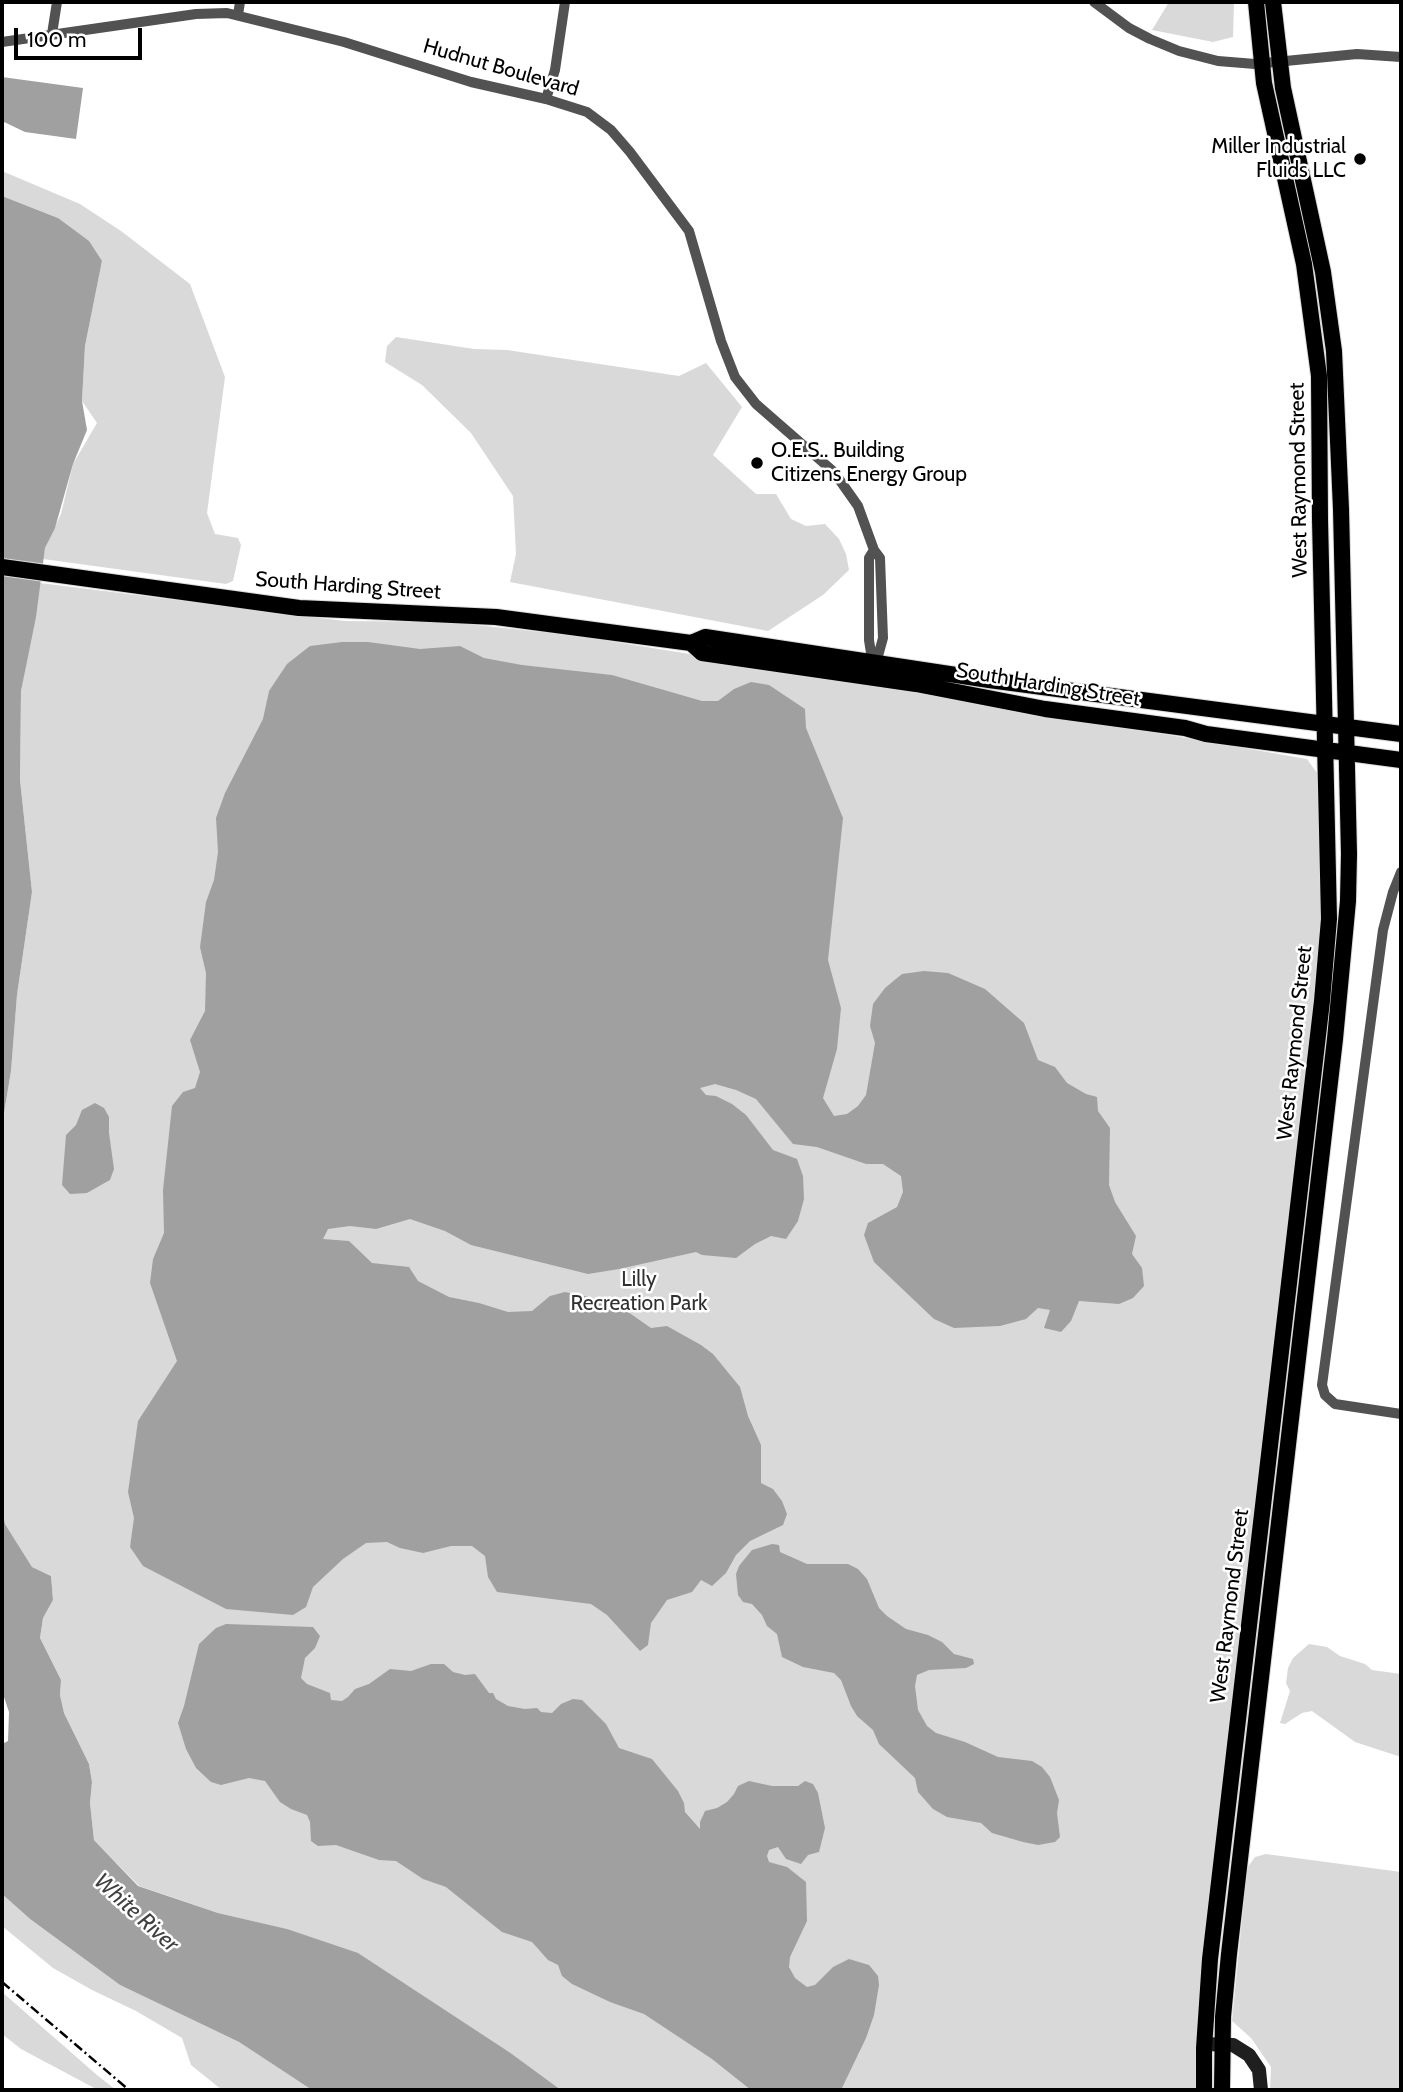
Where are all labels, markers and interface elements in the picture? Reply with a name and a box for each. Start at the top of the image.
scale bar [18,14,145,58]
text: 100 m [27,27,86,52]
street label: Hudnut Boulevard [420,34,582,102]
place label: Miller Industrial Fluids LLC [1211,134,1346,184]
marker: Miller Industrial Fluids LLC [1352,151,1368,167]
street label: West Raymond Street [1285,382,1313,578]
place label: O.E.S.. Building Citizens Energy Group [771,438,967,488]
marker: O.E.S.. Building Citizens Energy Group [749,455,765,471]
street label: South Harding Street [254,567,442,605]
street label: South Harding Street [954,658,1142,712]
street label: West Raymond Street [1272,945,1318,1141]
park label: Lilly Recreation Park [571,1267,707,1317]
street label: West Raymond Street [1206,1508,1254,1704]
water label: White River [88,1868,184,1958]

